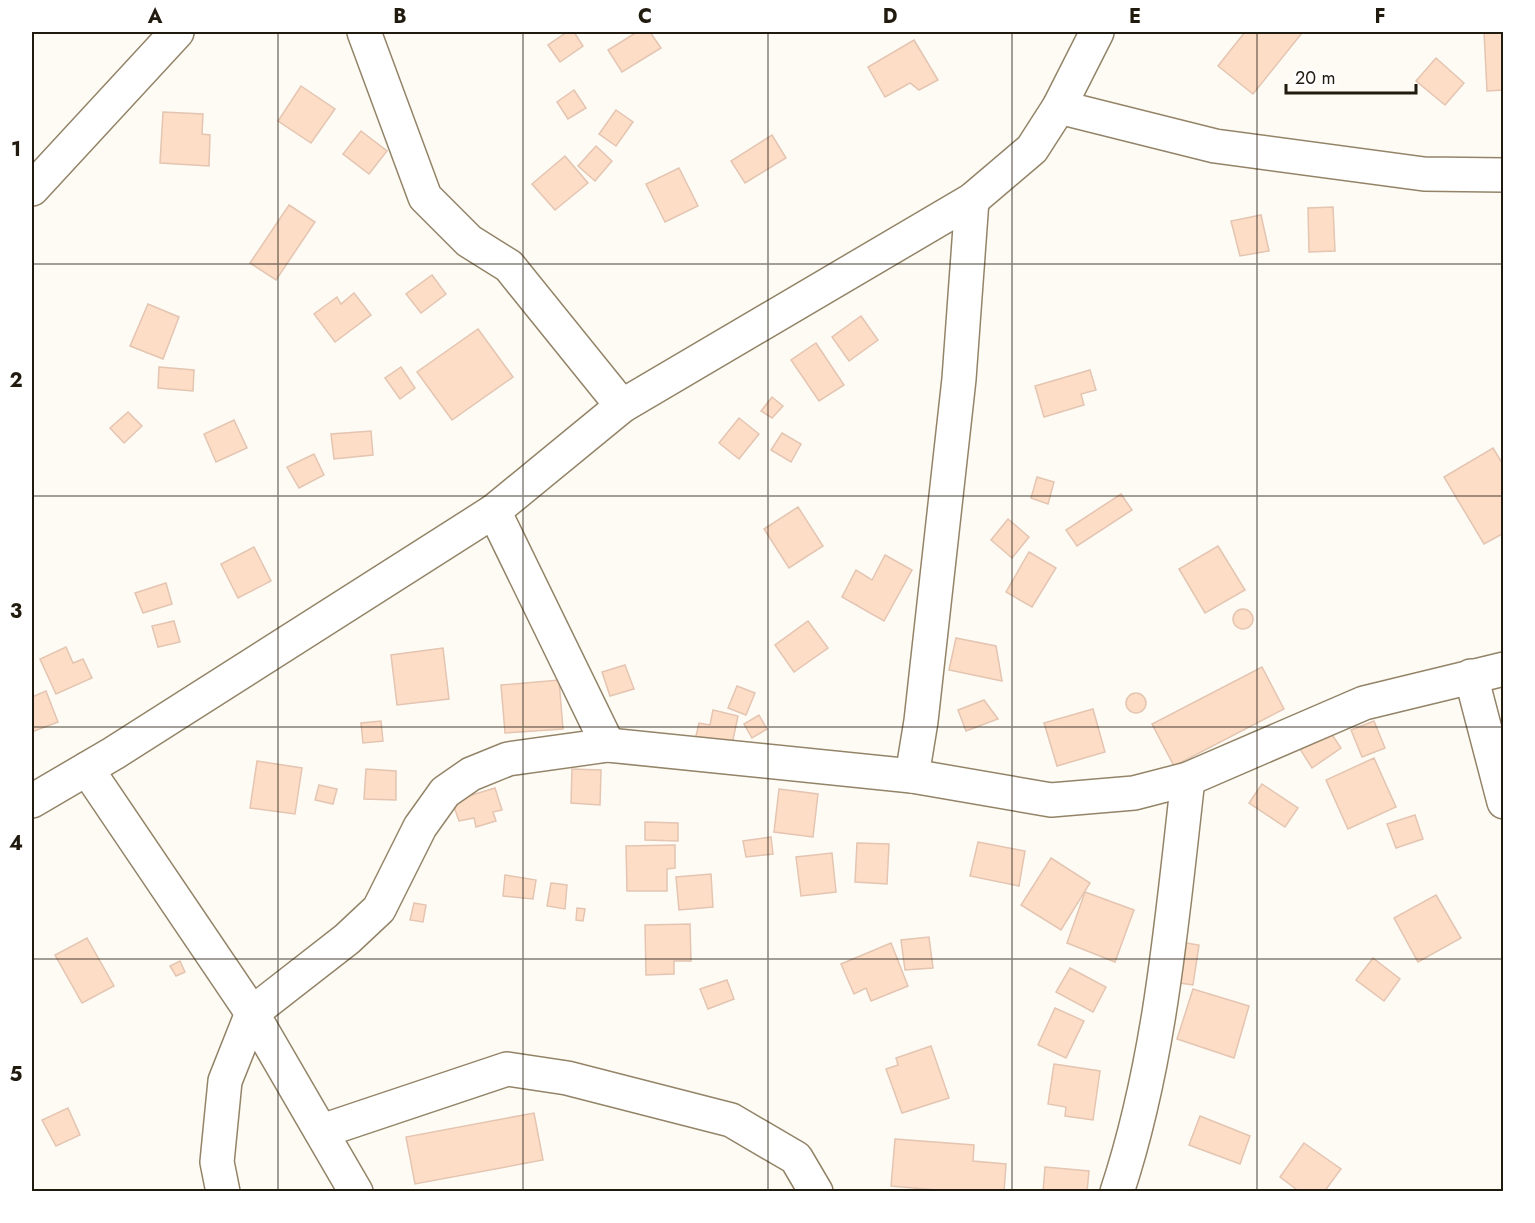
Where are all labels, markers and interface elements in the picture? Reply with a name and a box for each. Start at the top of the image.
text: A [147,2,163,31]
text: B [393,2,407,31]
text: C [638,2,652,31]
text: D [883,2,897,31]
text: E [1129,2,1141,31]
text: F [1374,2,1386,31]
scale bar [1286,57,1416,95]
text: 20 m [1295,65,1335,91]
text: 1 [11,135,21,164]
text: 2 [9,366,23,395]
text: 3 [10,597,22,626]
text: 4 [9,829,23,858]
text: 5 [10,1060,23,1089]

